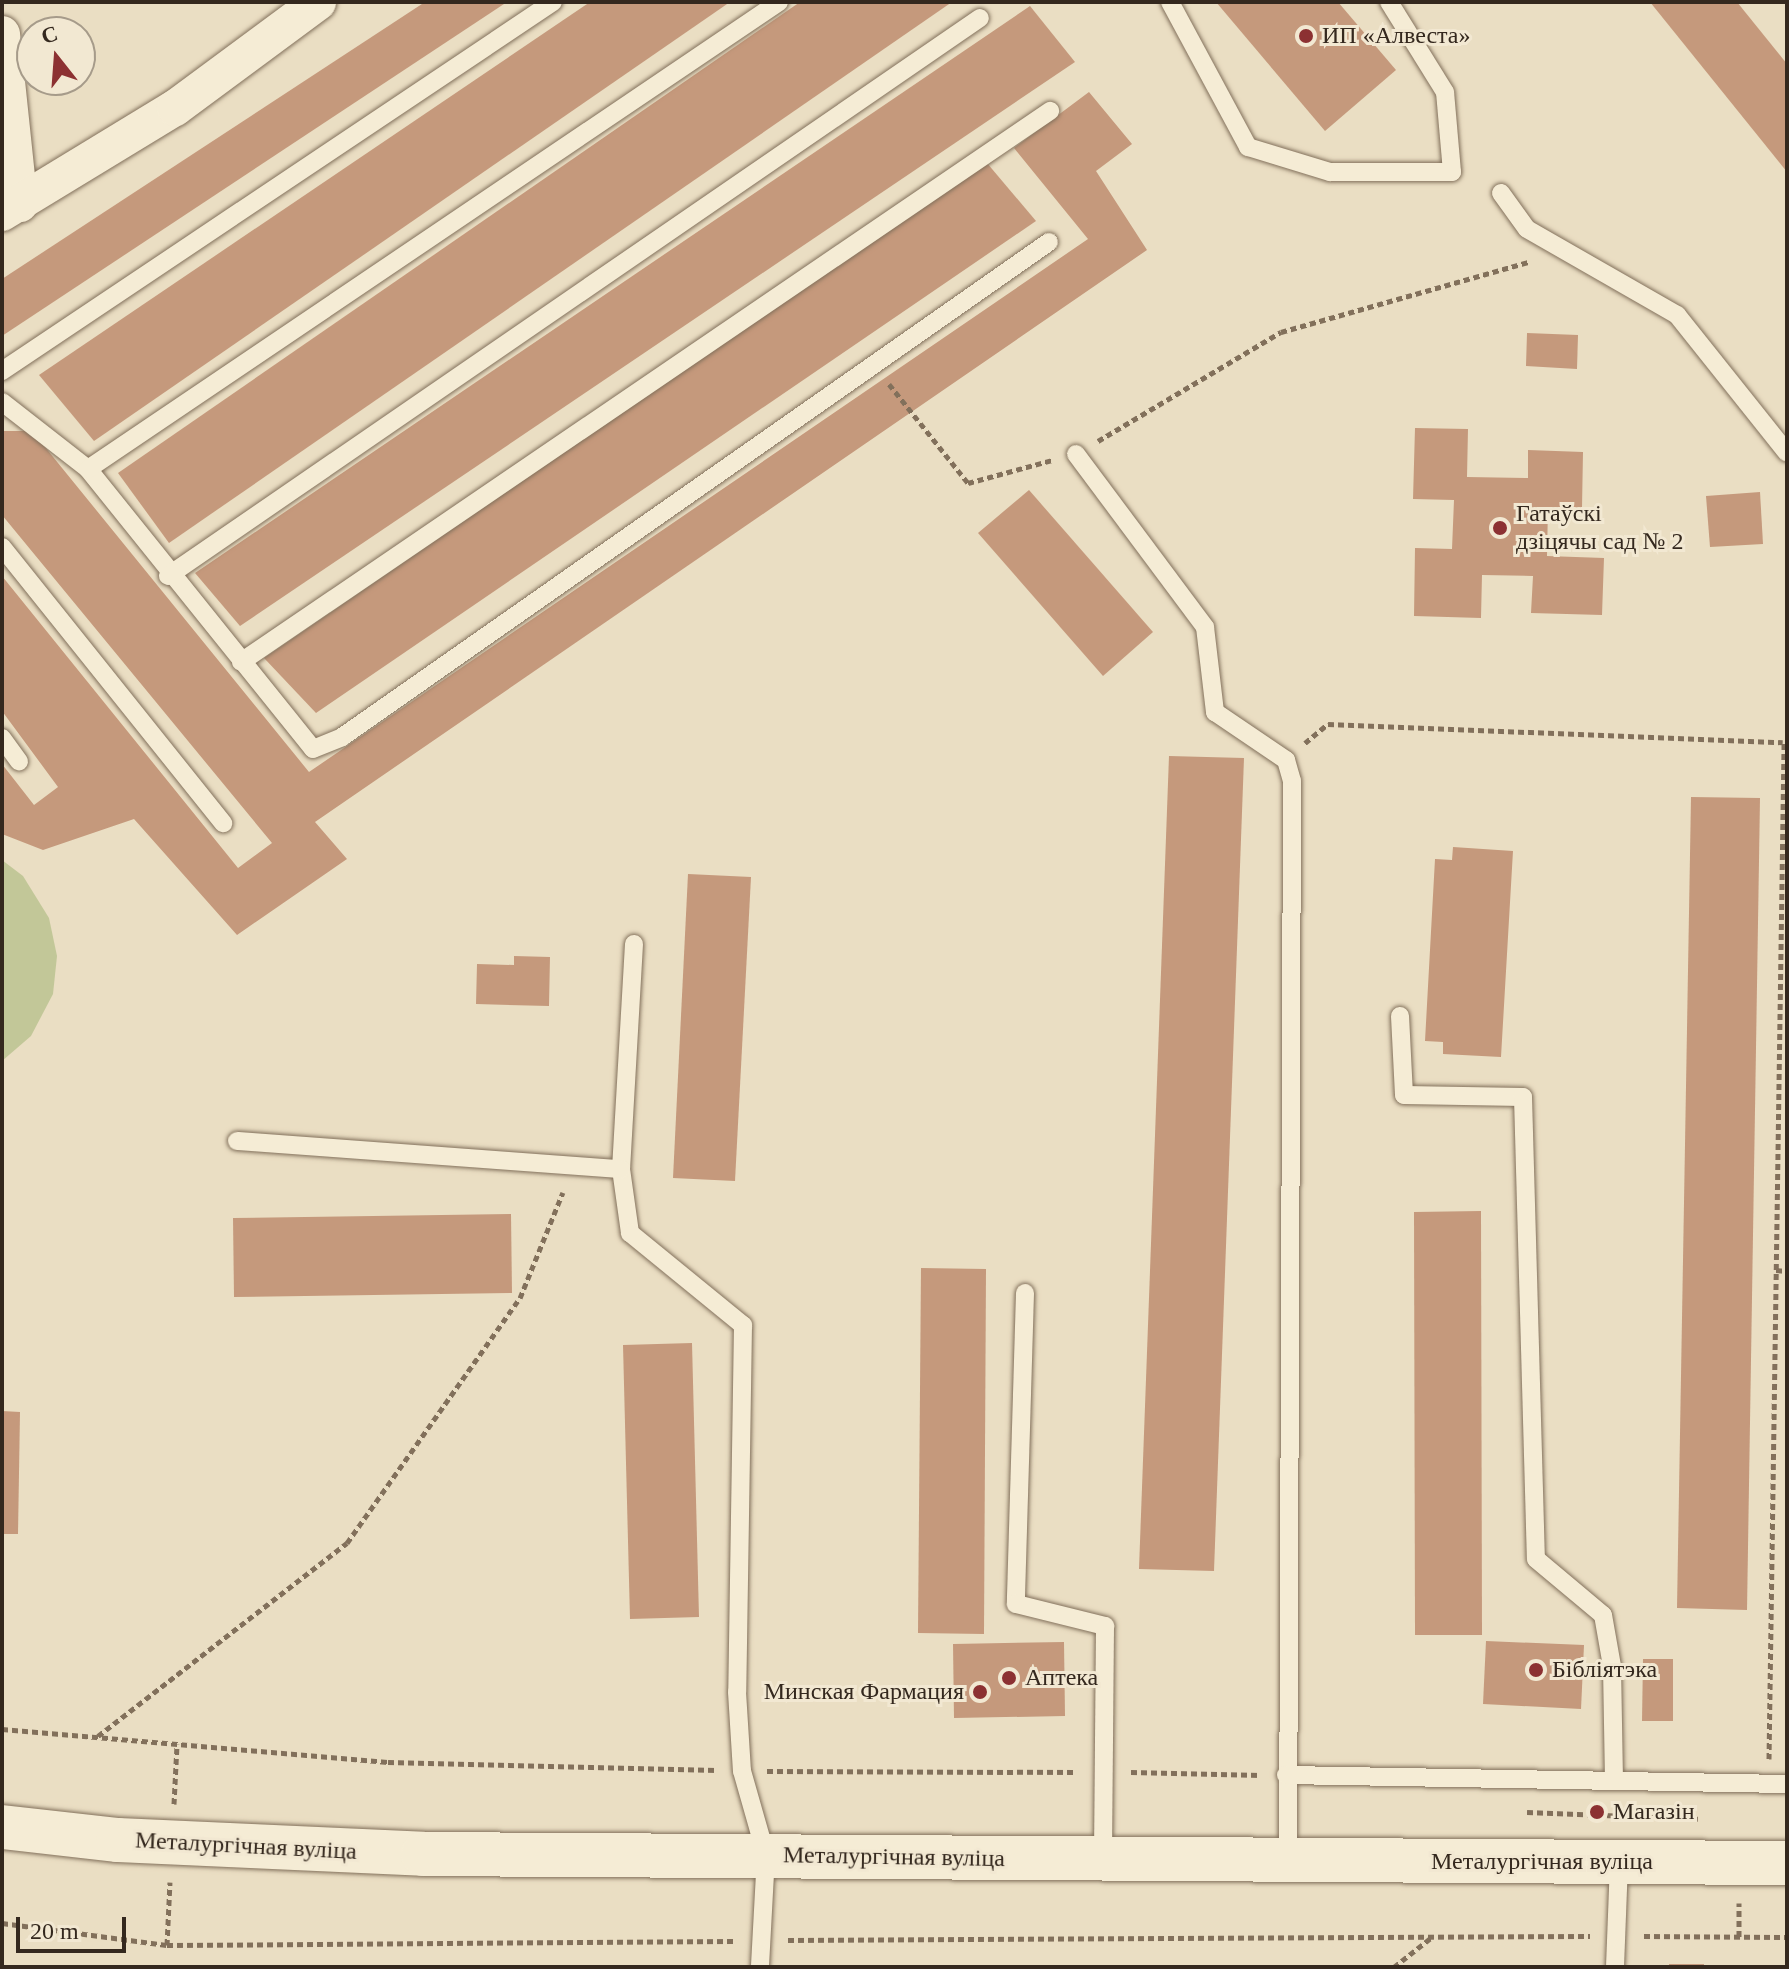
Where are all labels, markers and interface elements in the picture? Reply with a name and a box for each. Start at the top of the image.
north arrow [16,16,96,96]
text: С [38,20,61,49]
place label: ИП «Алвеста» [1322,22,1470,50]
marker: ИП «Алвеста» [1297,27,1315,45]
place label: Гатаўскі дзіцячы сад № 2 [1516,500,1683,556]
marker: Гатаўскі дзіцячы сад № 2 [1491,519,1509,537]
place label: Бібліятэка [1552,1656,1657,1684]
marker: Бібліятэка [1527,1661,1545,1679]
place label: Аптека [1025,1664,1098,1692]
marker: Аптека [1000,1669,1018,1687]
place label: Минская Фармация [764,1678,964,1706]
marker: Минская Фармация [971,1683,989,1701]
place label: Магазін [1613,1798,1694,1826]
marker: Магазін [1588,1803,1606,1821]
street label: Металургічная вуліца [134,1826,358,1866]
street label: Металургічная вуліца [783,1841,1005,1873]
street label: Металургічная вуліца [1431,1848,1653,1876]
scale bar [20,1901,130,1951]
text: 20 m [30,1918,79,1944]

